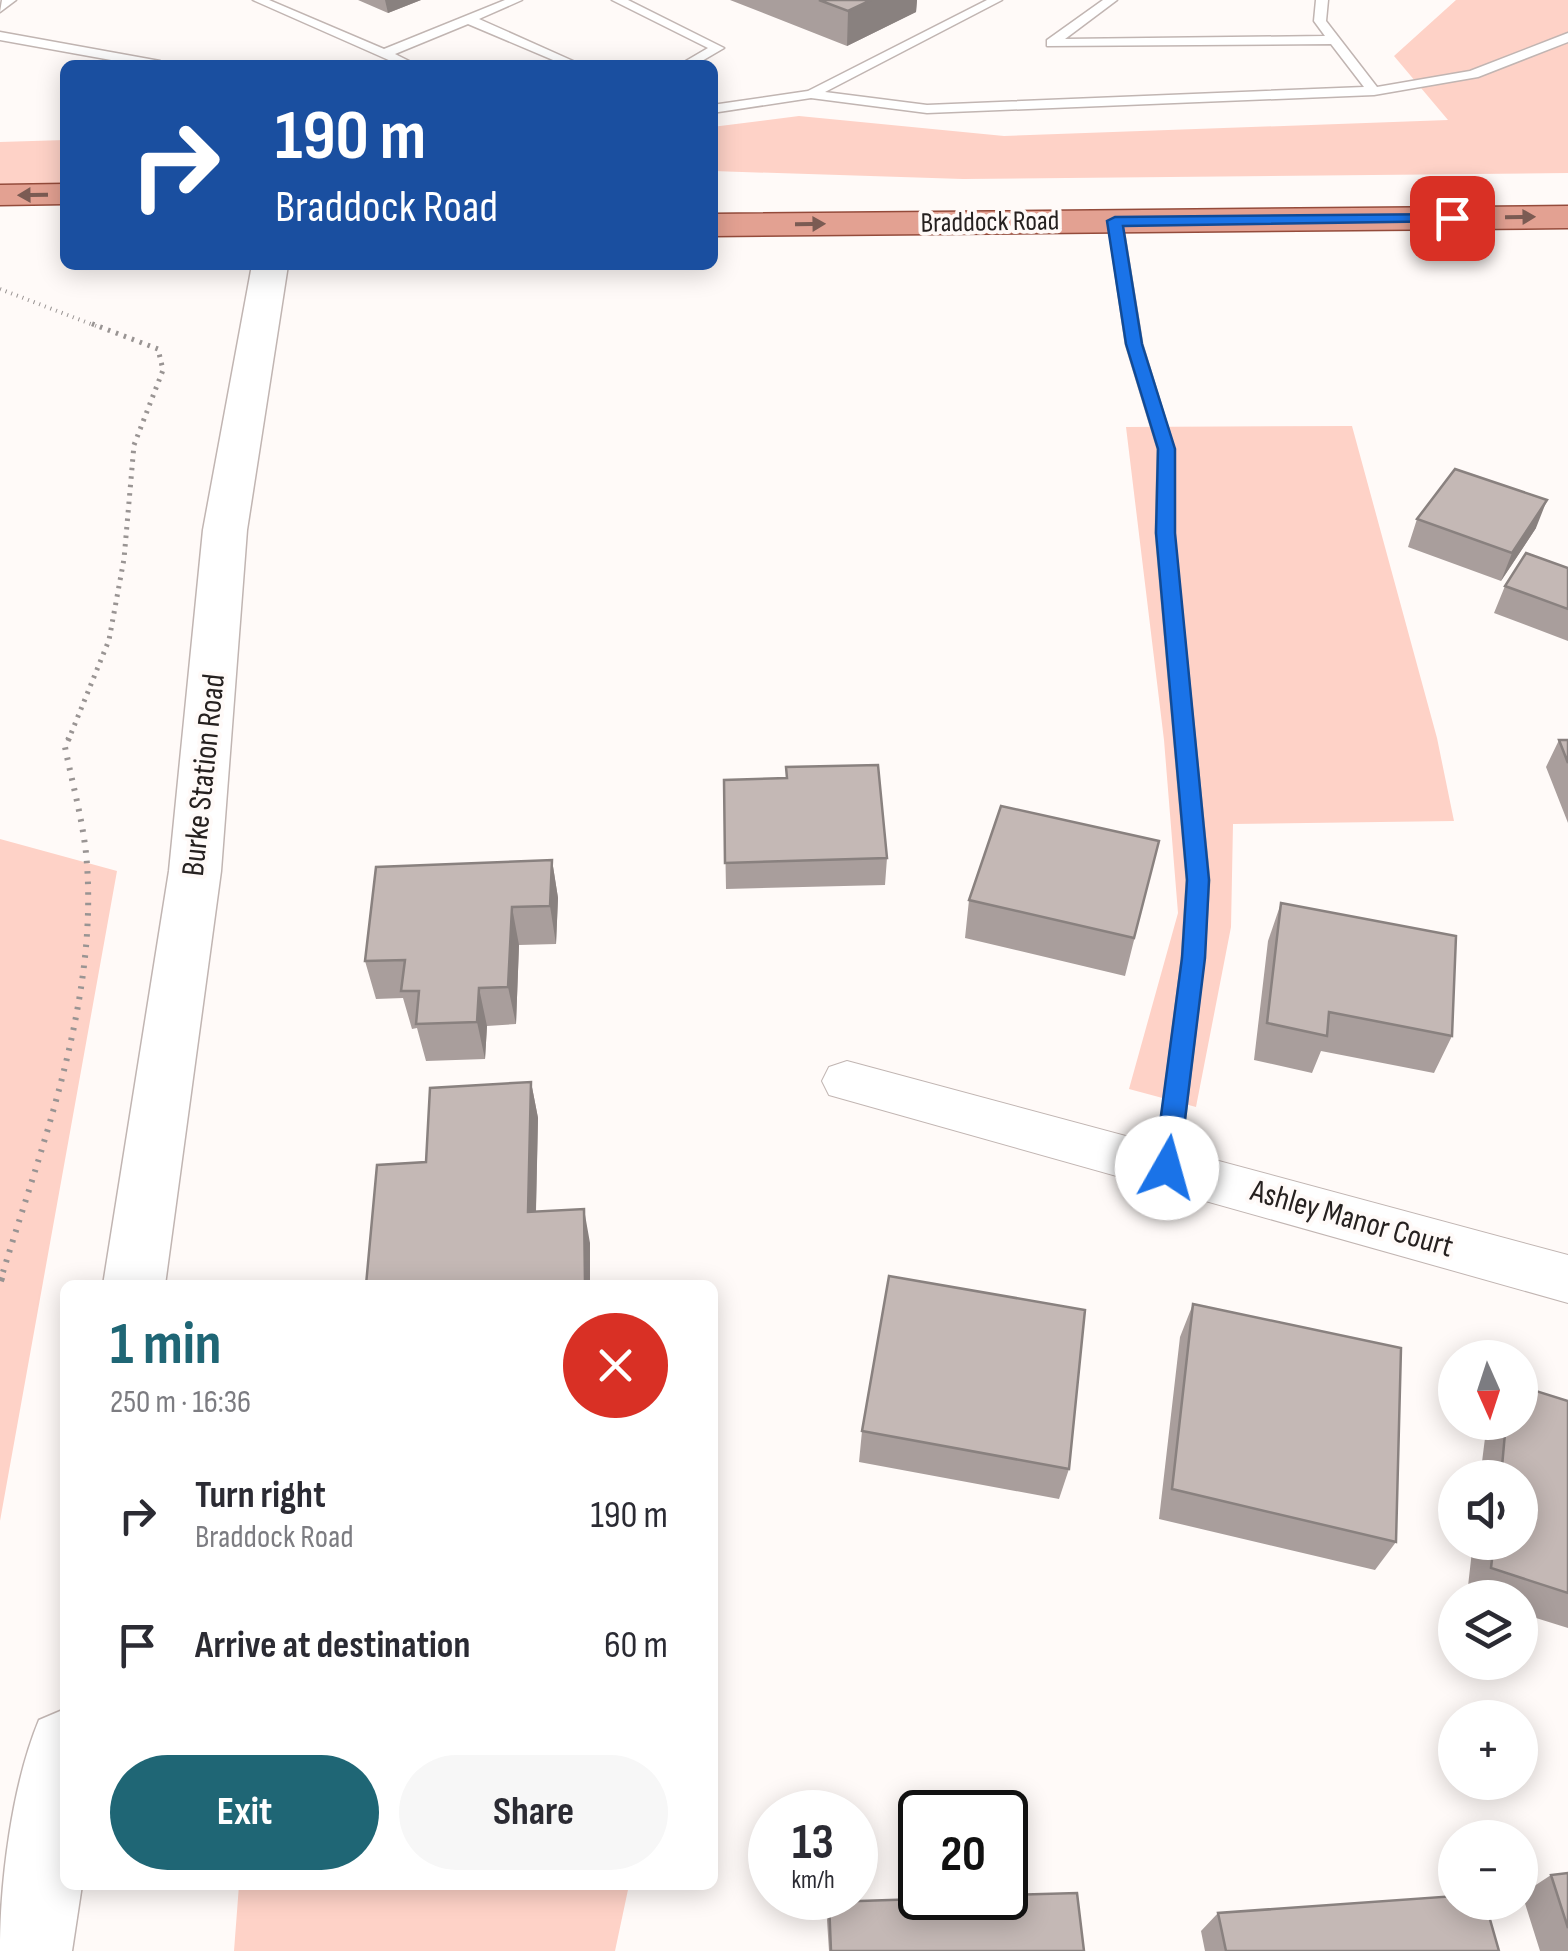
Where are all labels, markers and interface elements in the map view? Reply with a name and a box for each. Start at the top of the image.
text: 190 m [275,95,426,179]
icon: right [110,100,240,230]
pin [1410,176,1495,261]
text: Braddock Road [275,180,498,235]
one-way arrow [16,187,48,203]
icon: arrive [1425,191,1480,246]
street label: Braddock Road [920,204,1060,240]
one-way arrow [1504,209,1536,225]
one-way arrow [794,216,826,232]
street label: Burke Station Road [174,672,234,878]
position arrow [1115,1116,1219,1220]
street label: Ashley Manor Court [1245,1171,1458,1267]
text: 1 min [110,1309,222,1381]
button: close [563,1313,668,1418]
north arrow [1438,1340,1538,1440]
map controls [1438,1340,1538,1920]
text: 250 m · 16:36 [110,1383,251,1422]
button: sound [1438,1460,1538,1560]
text: Turn right [195,1473,326,1518]
icon: right [110,1488,165,1543]
text: 190 m [590,1493,668,1538]
text: Braddock Road [195,1518,354,1557]
button: layers [1438,1580,1538,1680]
icon: arrive [110,1618,165,1673]
text: Arrive at destination [195,1623,470,1668]
text: 60 m [604,1623,668,1668]
button: + [1438,1700,1538,1800]
button: Exit [110,1755,379,1870]
button: Share [399,1755,668,1870]
speed limit sign: 20 [898,1790,1028,1920]
text: 13 [792,1813,834,1873]
button: − [1438,1820,1538,1920]
text: km/h [791,1865,835,1896]

